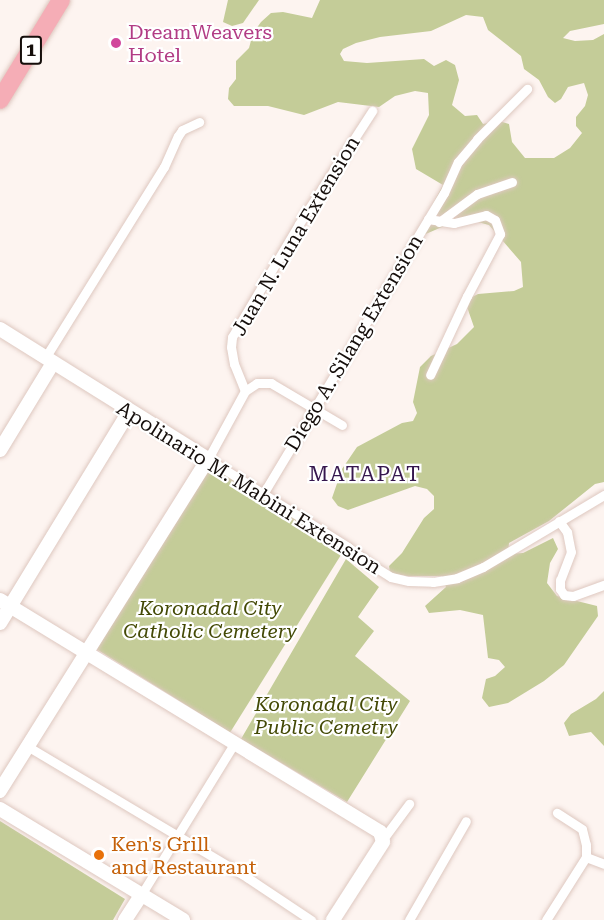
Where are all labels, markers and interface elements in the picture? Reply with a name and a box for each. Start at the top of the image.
place label: DreamWeavers Hotel [128,20,272,67]
road number: 1 [19,35,43,65]
marker: DreamWeavers Hotel [109,36,123,50]
street label: Juan N. Luna Extension [227,132,365,340]
street label: Diego A. Silang Extension [280,231,428,455]
street label: Apolinario M. Mabini Extension [112,396,386,580]
district label: MATAPAT [308,461,422,487]
park label: Koronadal City Catholic Cemetery [123,596,297,643]
park label: Koronadal City Public Cemetry [254,692,398,739]
place label: Ken's Grill and Restaurant [111,832,256,879]
marker: Ken's Grill and Restaurant [92,848,106,862]

